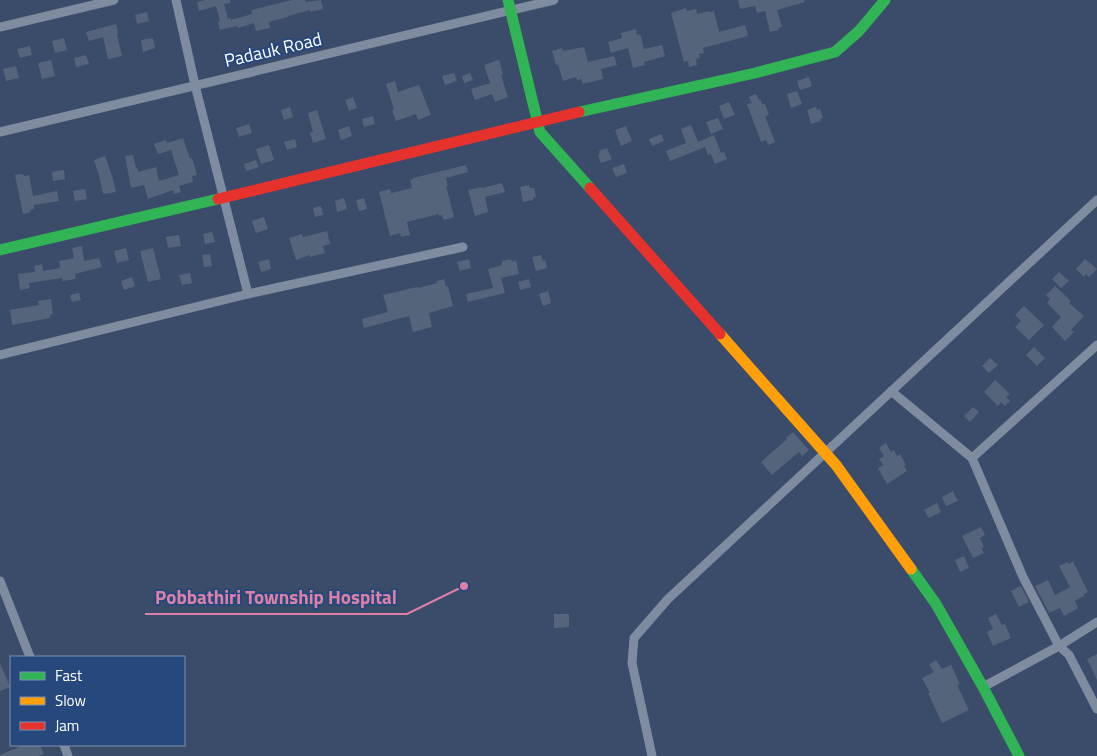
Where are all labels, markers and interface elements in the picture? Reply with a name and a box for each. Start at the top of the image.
street label: Padauk Road [221,25,324,74]
callout: Pobbathiri Township Hospital [145,580,407,614]
text: Pobbathiri Township Hospital [155,582,397,611]
legend [10,656,185,746]
text: Fast [55,664,83,687]
text: Slow [55,689,86,712]
text: Jam [55,714,79,737]

